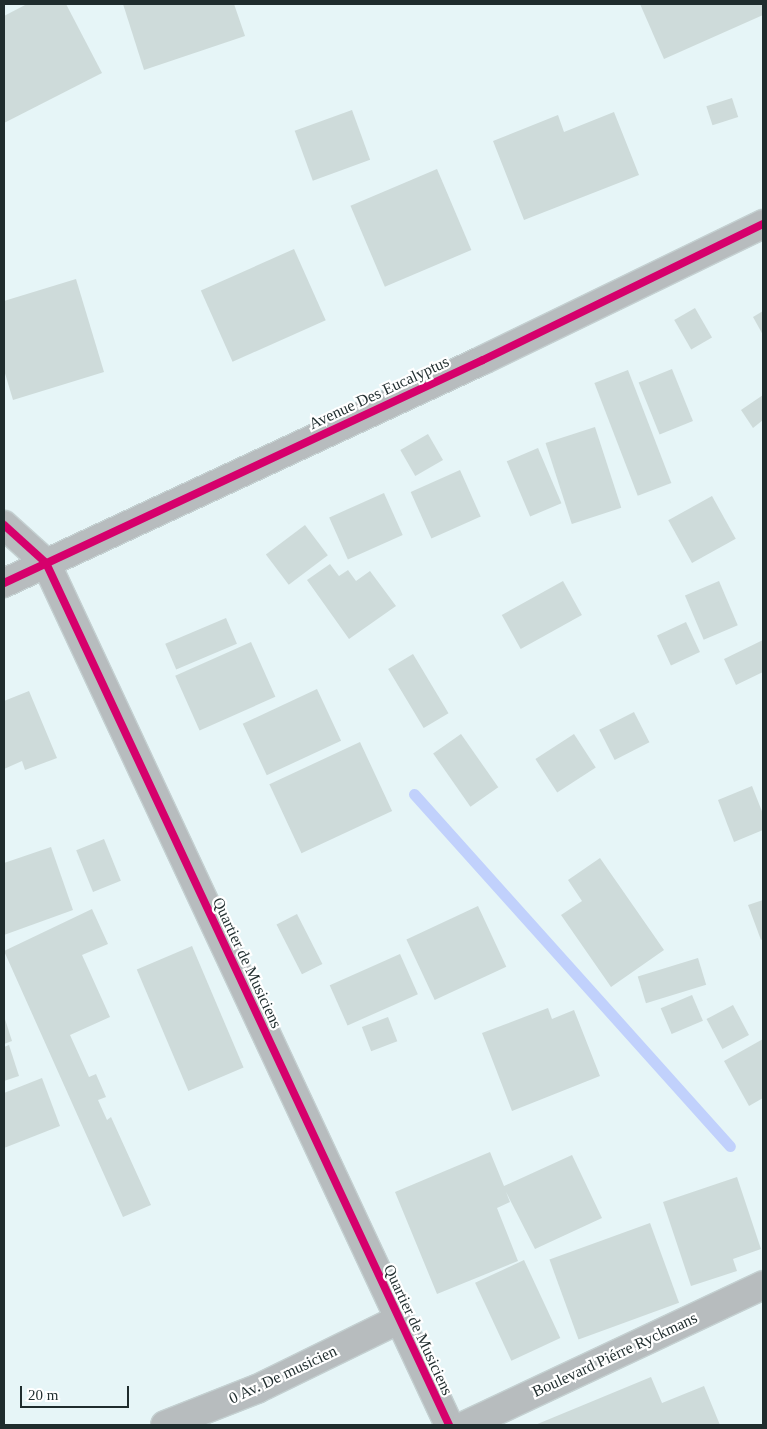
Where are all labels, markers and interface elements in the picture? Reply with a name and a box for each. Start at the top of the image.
street label: Avenue Des Eucalyptus [306,352,452,434]
street label: Quartier de Musiciens [208,895,286,1031]
street label: Quartier de Musiciens [379,1262,457,1398]
street label: Boulevard Piérre Ryckmans [529,1308,701,1402]
street label: 0 Av. De musicien [226,1341,340,1409]
scale bar [22,1376,131,1408]
text: 20 m [28,1387,58,1403]

